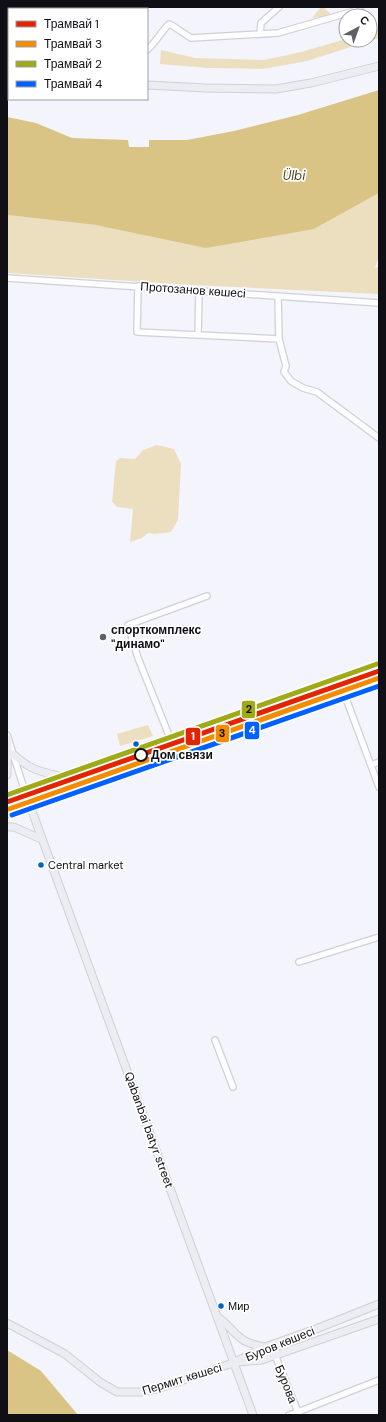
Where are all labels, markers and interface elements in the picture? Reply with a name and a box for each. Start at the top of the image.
legend [8,8,148,100]
north arrow [338,8,378,48]
text: С [357,13,372,28]
text: Трамвай 1 [44,16,99,32]
text: Трамвай 3 [44,36,102,52]
text: Трамвай 2 [44,56,102,72]
text: Трамвай 4 [44,76,102,92]
water label: Ülbi [283,167,306,184]
street label: Протозанов көшесі [140,278,246,302]
place label: спорткомплекс "динамо" [111,622,201,652]
marker: спорткомплекс "динамо" [98,632,108,642]
line badge: 2 [241,700,256,719]
text: 2 [246,702,252,716]
line badge: 4 [244,721,260,740]
text: 4 [248,723,256,737]
line badge: 3 [215,724,230,743]
text: 3 [219,726,225,740]
line badge: 1 [185,727,201,746]
text: 1 [191,729,195,743]
unlabelled marker [131,739,141,749]
place label: Дом связи [151,747,213,763]
marker: Дом связи [134,748,148,762]
place label: Central market [48,858,124,872]
marker: Central market [36,860,46,870]
street label: Qabanbai batyr street [121,1070,178,1191]
place label: Мир [228,1299,249,1313]
marker: Мир [216,1301,226,1311]
street label: Буров көшесі [243,1323,317,1365]
street label: Пермит көшесі [140,1359,224,1399]
street label: Бурова [271,1363,301,1406]

